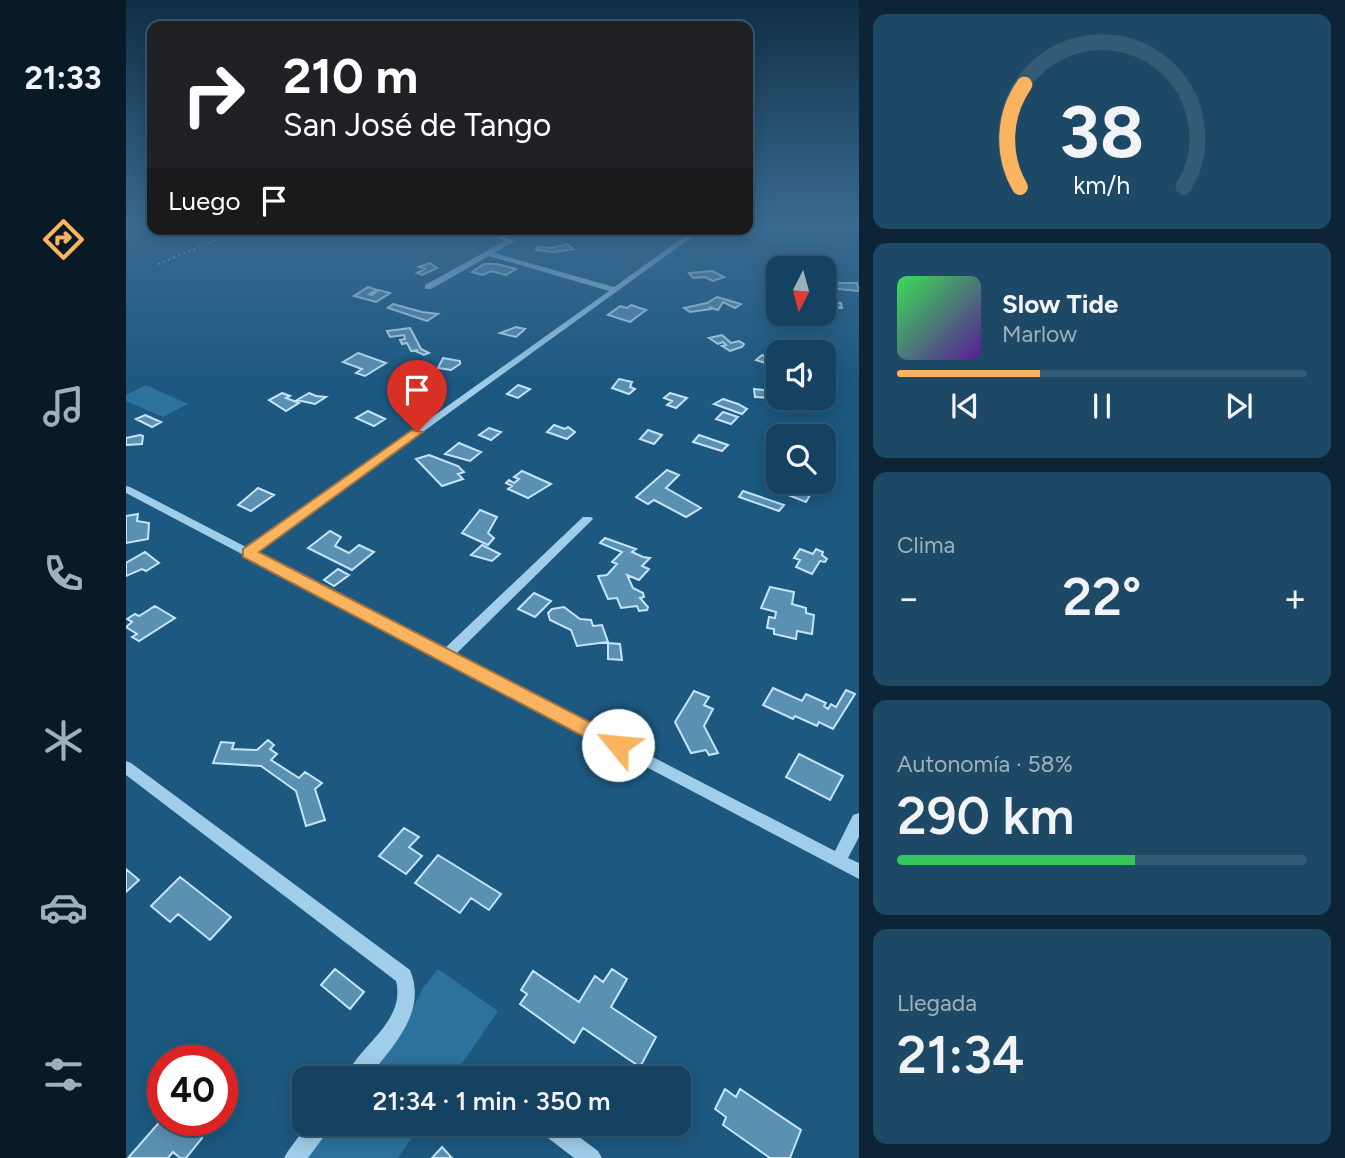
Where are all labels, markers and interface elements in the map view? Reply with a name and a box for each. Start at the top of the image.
text: 210 m [283,46,418,105]
icon: right [168,49,259,140]
text: 21:33 [24,59,102,97]
text: 38 [1059,89,1145,176]
text: San José de Tango [283,106,551,144]
text: km/h [1073,170,1131,200]
icon: arrive [255,182,293,220]
text: Luego [168,185,241,217]
icon: directions [39,215,88,264]
north arrow [766,256,836,326]
map controls [766,256,836,494]
text: Slow Tide [1002,288,1118,320]
text: Marlow [1002,320,1077,348]
button: sound [766,340,836,410]
pin [387,360,447,432]
icon: arrive [398,371,436,409]
icon: music [39,382,88,431]
icon: previous [946,387,984,425]
icon: pause [1083,387,1121,425]
icon: next [1220,387,1258,425]
button: search [766,424,836,494]
text: Clima [897,531,955,559]
icon: phone [39,549,88,598]
text: 22° [1063,566,1141,628]
text: − [897,575,921,621]
text: + [1283,575,1307,621]
position arrow [581,708,655,782]
icon: climate [39,716,88,765]
text: Autonomía · 58% [897,750,1073,778]
text: 290 km [897,785,1074,847]
icon: car [39,883,88,932]
text: Llegada [897,989,977,1017]
text: 21:34 [897,1024,1024,1086]
speed limit sign: 40 [147,1045,238,1136]
icon: filters [39,1050,88,1099]
text: 21:34 · 1 min · 350 m [373,1085,610,1117]

